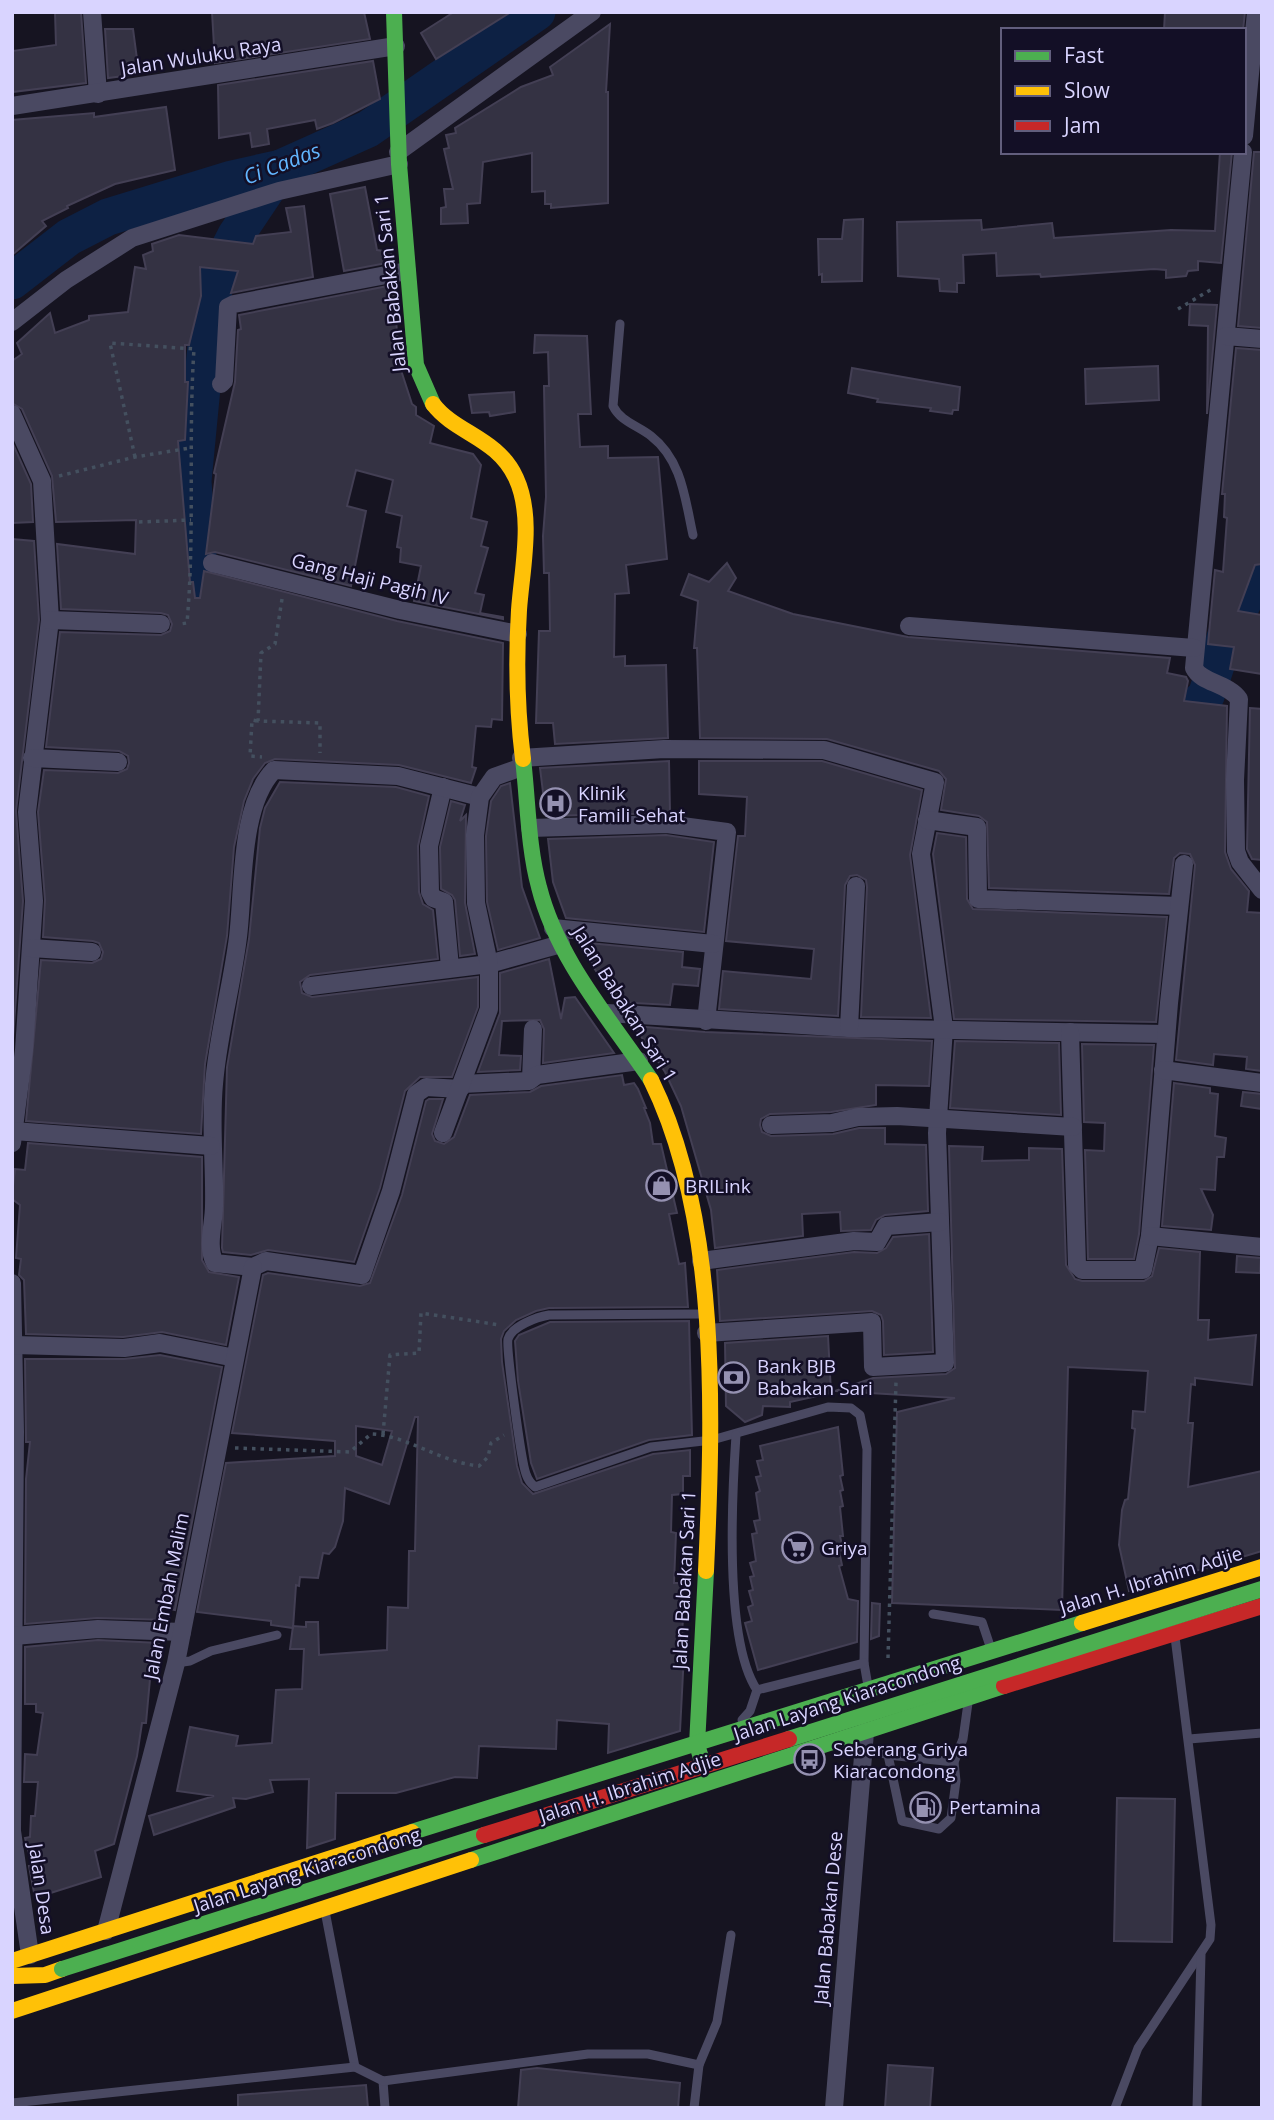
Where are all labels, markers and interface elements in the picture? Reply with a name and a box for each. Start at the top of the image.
legend [1001,28,1246,154]
street label: Jalan Wuluku Raya [117,30,283,82]
text: Fast [1064,41,1104,69]
text: Slow [1064,76,1110,104]
text: Jam [1062,111,1101,139]
water label: Ci Cadas [239,136,324,191]
street label: Jalan Babakan Sari 1 [368,193,412,375]
street label: Gang Haji Pagih IV [289,547,452,611]
place label: Klinik Famili Sehat [578,780,686,828]
hospital icon: Klinik Famili Sehat [538,787,572,821]
street label: Jalan Babakan Sari 1 [565,919,683,1087]
shop icon: BRILink [645,1169,679,1203]
place label: BRILink [685,1173,751,1199]
place label: Bank BJB Babakan Sari [757,1353,873,1401]
bank icon: Bank BJB Babakan Sari [717,1360,751,1394]
street label: Jalan Babakan Sari 1 [666,1490,702,1672]
street label: Jalan Embah Malim [137,1510,195,1684]
supermarket icon: Griya [781,1531,815,1565]
place label: Griya [821,1535,867,1561]
street label: Jalan H. Ibrahim Adjie [1055,1540,1245,1621]
street label: Jalan Layang Kiaracondong [728,1649,964,1748]
place label: Seberang Griya Kiaracondong [833,1736,968,1784]
bus stop icon: Seberang Griya Kiaracondong [793,1743,827,1777]
street label: Jalan H. Ibrahim Adjie [534,1745,724,1829]
fuel station icon: Pertamina [909,1790,943,1824]
place label: Pertamina [949,1794,1041,1820]
street label: Jalan Layang Kiaracondong [188,1821,424,1920]
street label: Jalan Babakan Dese [807,1830,849,2008]
street label: Jalan Desa [22,1840,61,1936]

